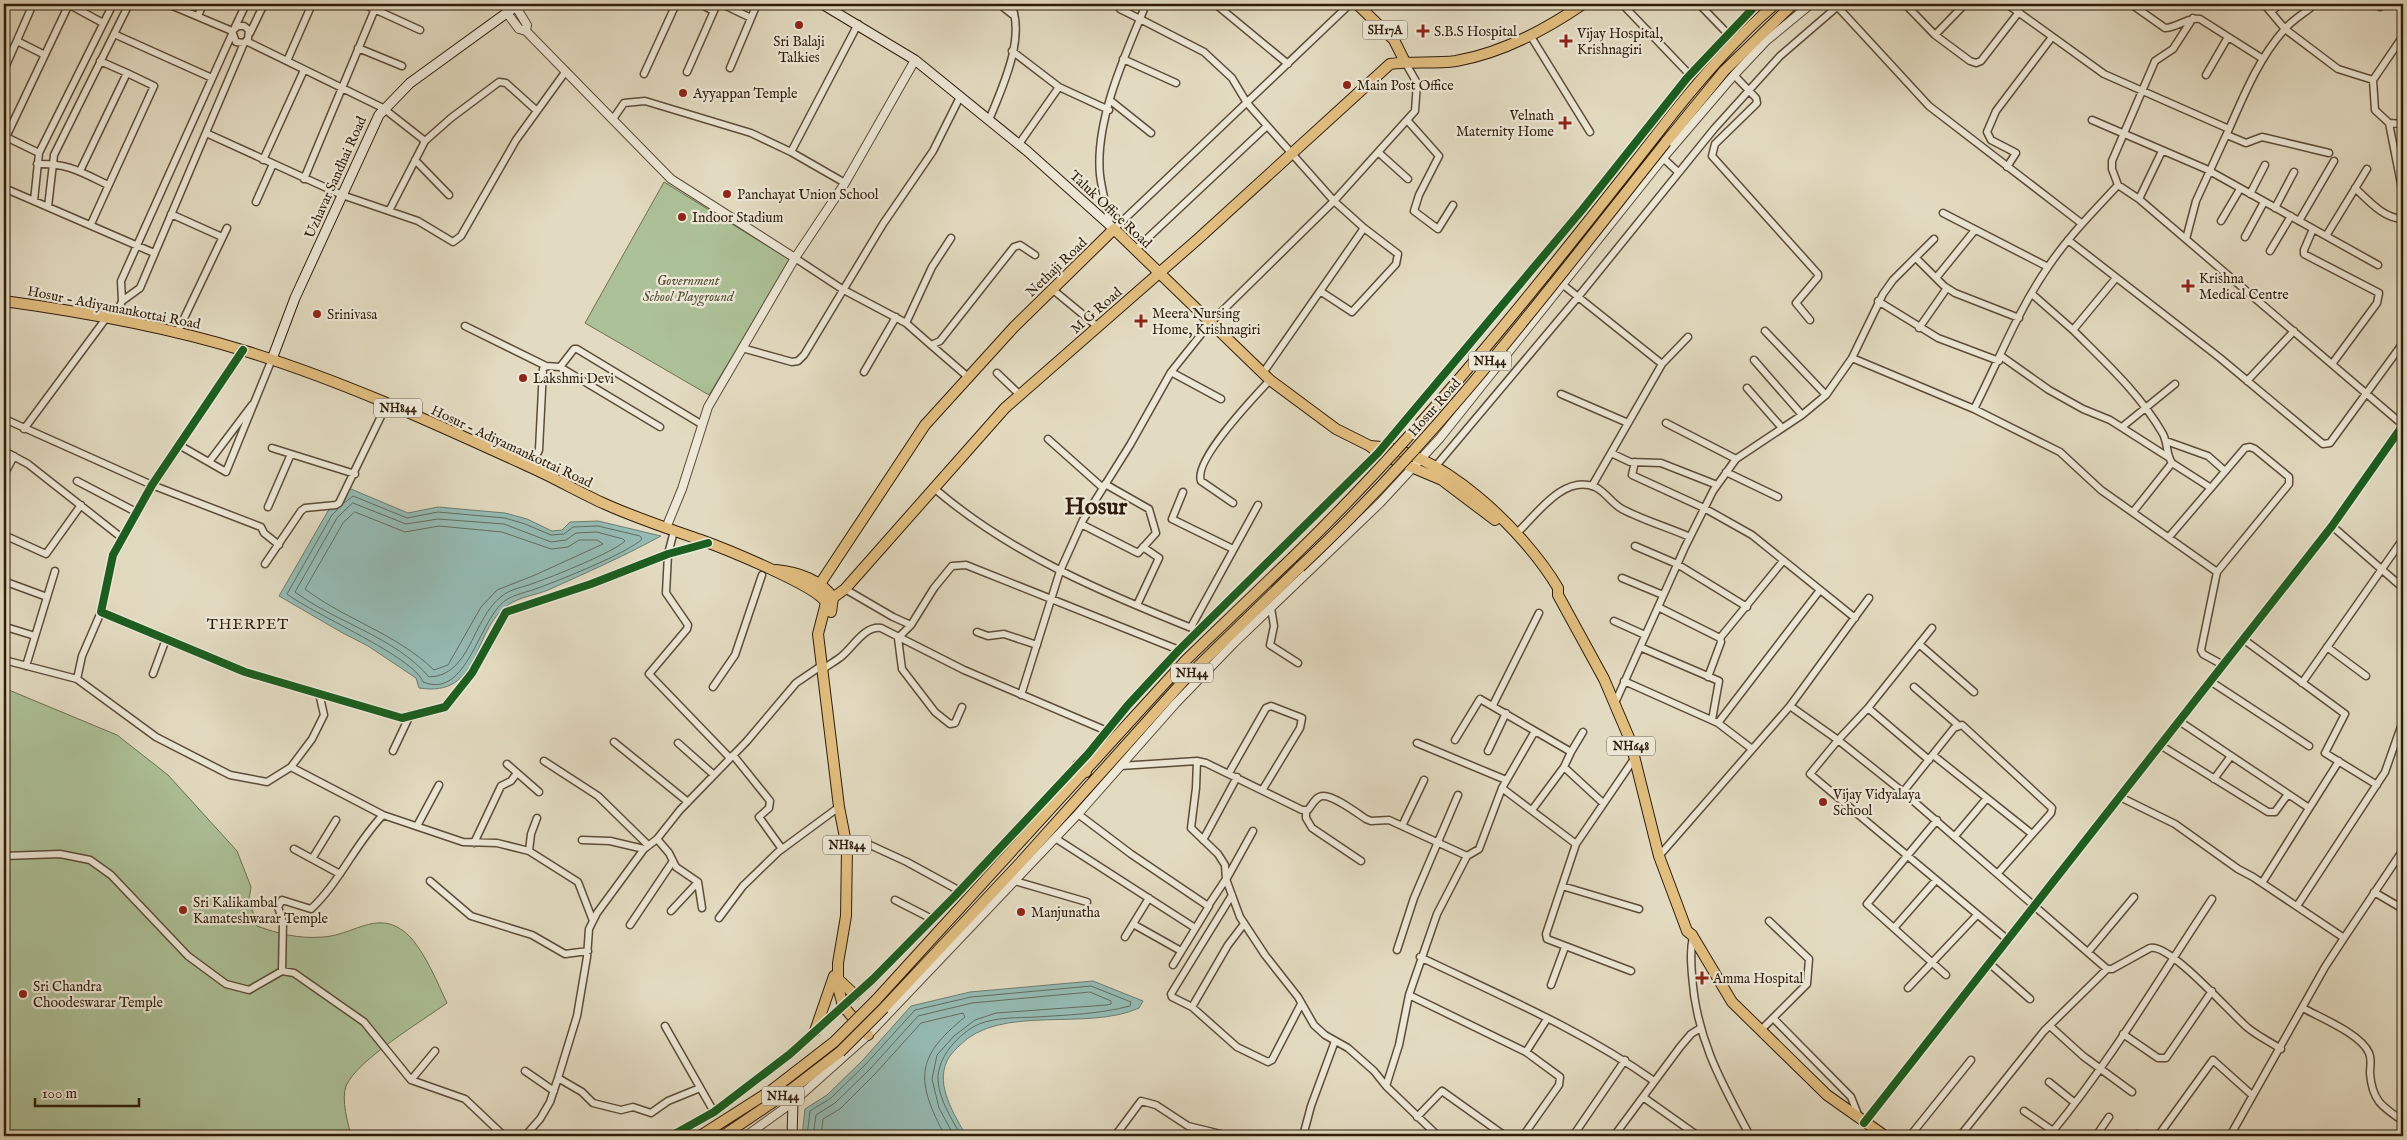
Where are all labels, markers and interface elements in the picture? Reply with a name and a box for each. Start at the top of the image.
marker: Sri Balaji Talkies [793,19,805,31]
road number: SH17A [1362,20,1408,40]
place label: S.B.S Hospital [1434,23,1517,41]
marker: S.B.S Hospital [1416,24,1430,38]
place label: Vijay Hospital, Krishnagiri [1576,25,1663,59]
place label: Sri Balaji Talkies [773,33,825,67]
marker: Vijay Hospital, Krishnagiri [1559,34,1573,48]
place label: Main Post Office [1357,77,1454,95]
marker: Main Post Office [1341,79,1353,91]
place label: Ayyappan Temple [692,85,798,103]
marker: Ayyappan Temple [677,87,689,99]
place label: Velnath Maternity Home [1456,107,1555,141]
street label: Uzhavar Sandhai Road [301,113,371,241]
marker: Velnath Maternity Home [1558,116,1572,130]
street label: Taluk Office Road [1065,167,1156,253]
place label: Panchayat Union School [737,186,879,204]
marker: Panchayat Union School [721,188,733,200]
place label: Indoor Stadium [692,209,784,227]
marker: Indoor Stadium [676,211,688,223]
street label: Nethaji Road [1022,234,1091,301]
place label: Krishna Medical Centre [2199,270,2289,304]
park label: Government School Playground [642,272,735,307]
marker: Krishna Medical Centre [2181,279,2195,293]
street label: Hosur - Adiyamankottai Road [26,282,202,334]
street label: M G Road [1067,283,1126,338]
place label: Meera Nursing Home, Krishnagiri [1152,305,1261,339]
place label: Srinivasa [327,306,378,324]
marker: Srinivasa [311,308,323,320]
marker: Meera Nursing Home, Krishnagiri [1134,314,1148,328]
road number: NH44 [1469,352,1511,371]
place label: Lakshmi Devi [533,370,614,388]
marker: Lakshmi Devi [517,372,529,384]
street label: Hosur Road [1405,374,1465,440]
road number: NH844 [374,398,422,418]
street label: Hosur - Adiyamankottai Road [428,402,596,492]
district label: Hosur [1065,492,1128,523]
district label: THERPET [207,615,289,634]
road number: NH44 [1171,664,1213,682]
road number: NH648 [1607,736,1655,756]
place label: Vijay Vidyalaya School [1832,786,1922,820]
marker: Vijay Vidyalaya School [1817,796,1829,808]
road number: NH844 [823,836,871,854]
place label: Sri Kalikambal Kamateshwarar Temple [193,894,329,928]
marker: Sri Kalikambal Kamateshwarar Temple [177,904,189,916]
place label: Manjunatha [1031,904,1101,922]
marker: Manjunatha [1015,906,1027,918]
place label: Amma Hospital [1712,970,1804,988]
marker: Amma Hospital [1695,971,1709,985]
place label: Sri Chandra Choodeswarar Temple [33,978,163,1012]
marker: Sri Chandra Choodeswarar Temple [17,988,29,1000]
scale bar [35,1075,139,1107]
text: 100 m [42,1084,78,1103]
road number: NH44 [762,1086,804,1106]

